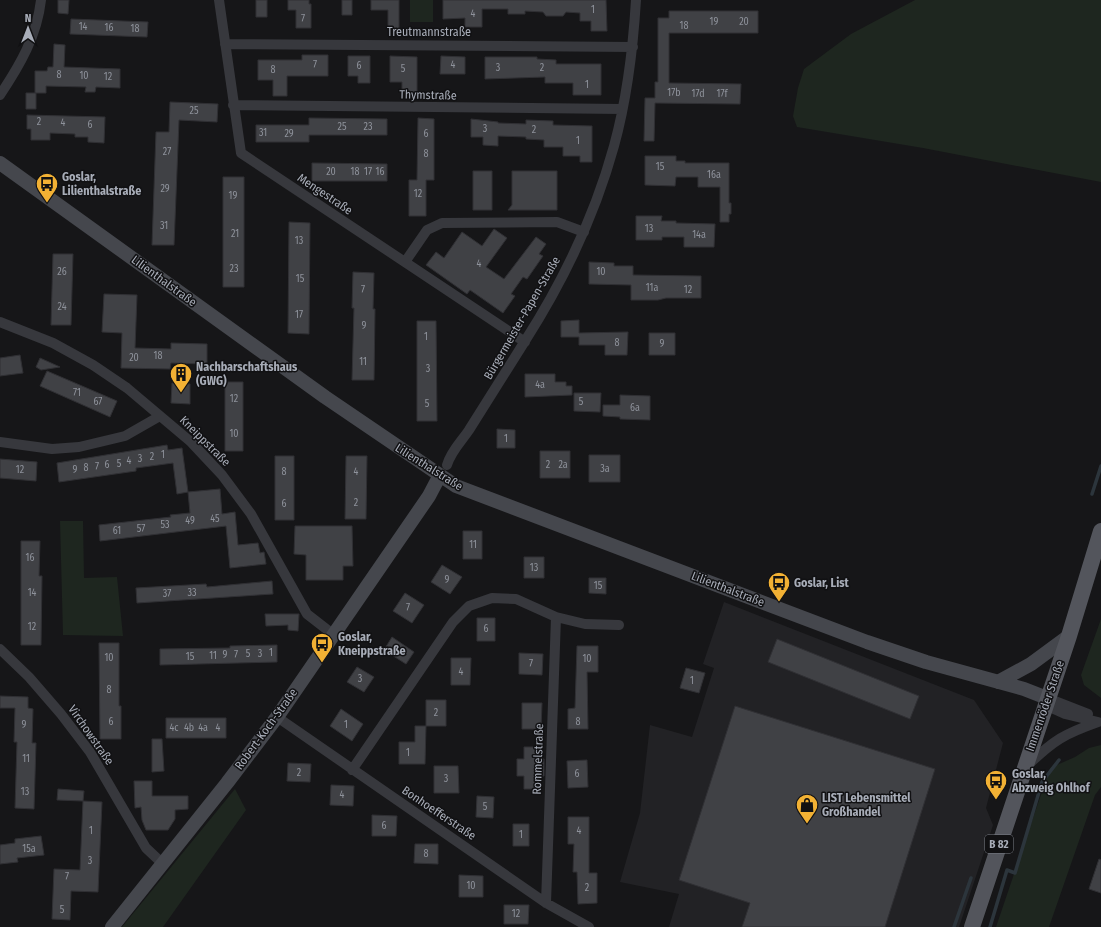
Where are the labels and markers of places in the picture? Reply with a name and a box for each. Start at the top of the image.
place label: Goslar, Lilienthalstraße [62,170,141,198]
bus stop icon: Goslar, Lilienthalstraße [34,171,60,204]
place label: Nachbarschaftshaus (GWG) [196,360,298,388]
building icon: Nachbarschaftshaus (GWG) [168,361,194,394]
bus stop icon: Goslar, List [766,570,792,603]
place label: Goslar, List [794,576,850,590]
place label: Goslar, Kneippstraße [338,630,406,658]
bus stop icon: Goslar, Kneippstraße [309,631,335,664]
place label: Goslar, Abzweig Ohlhof [1011,767,1091,795]
bus stop icon: Goslar, Abzweig Ohlhof [983,768,1009,801]
place label: LIST Lebensmittel Großhandel [822,791,911,819]
shop icon: LIST Lebensmittel Großhandel [794,792,820,825]

